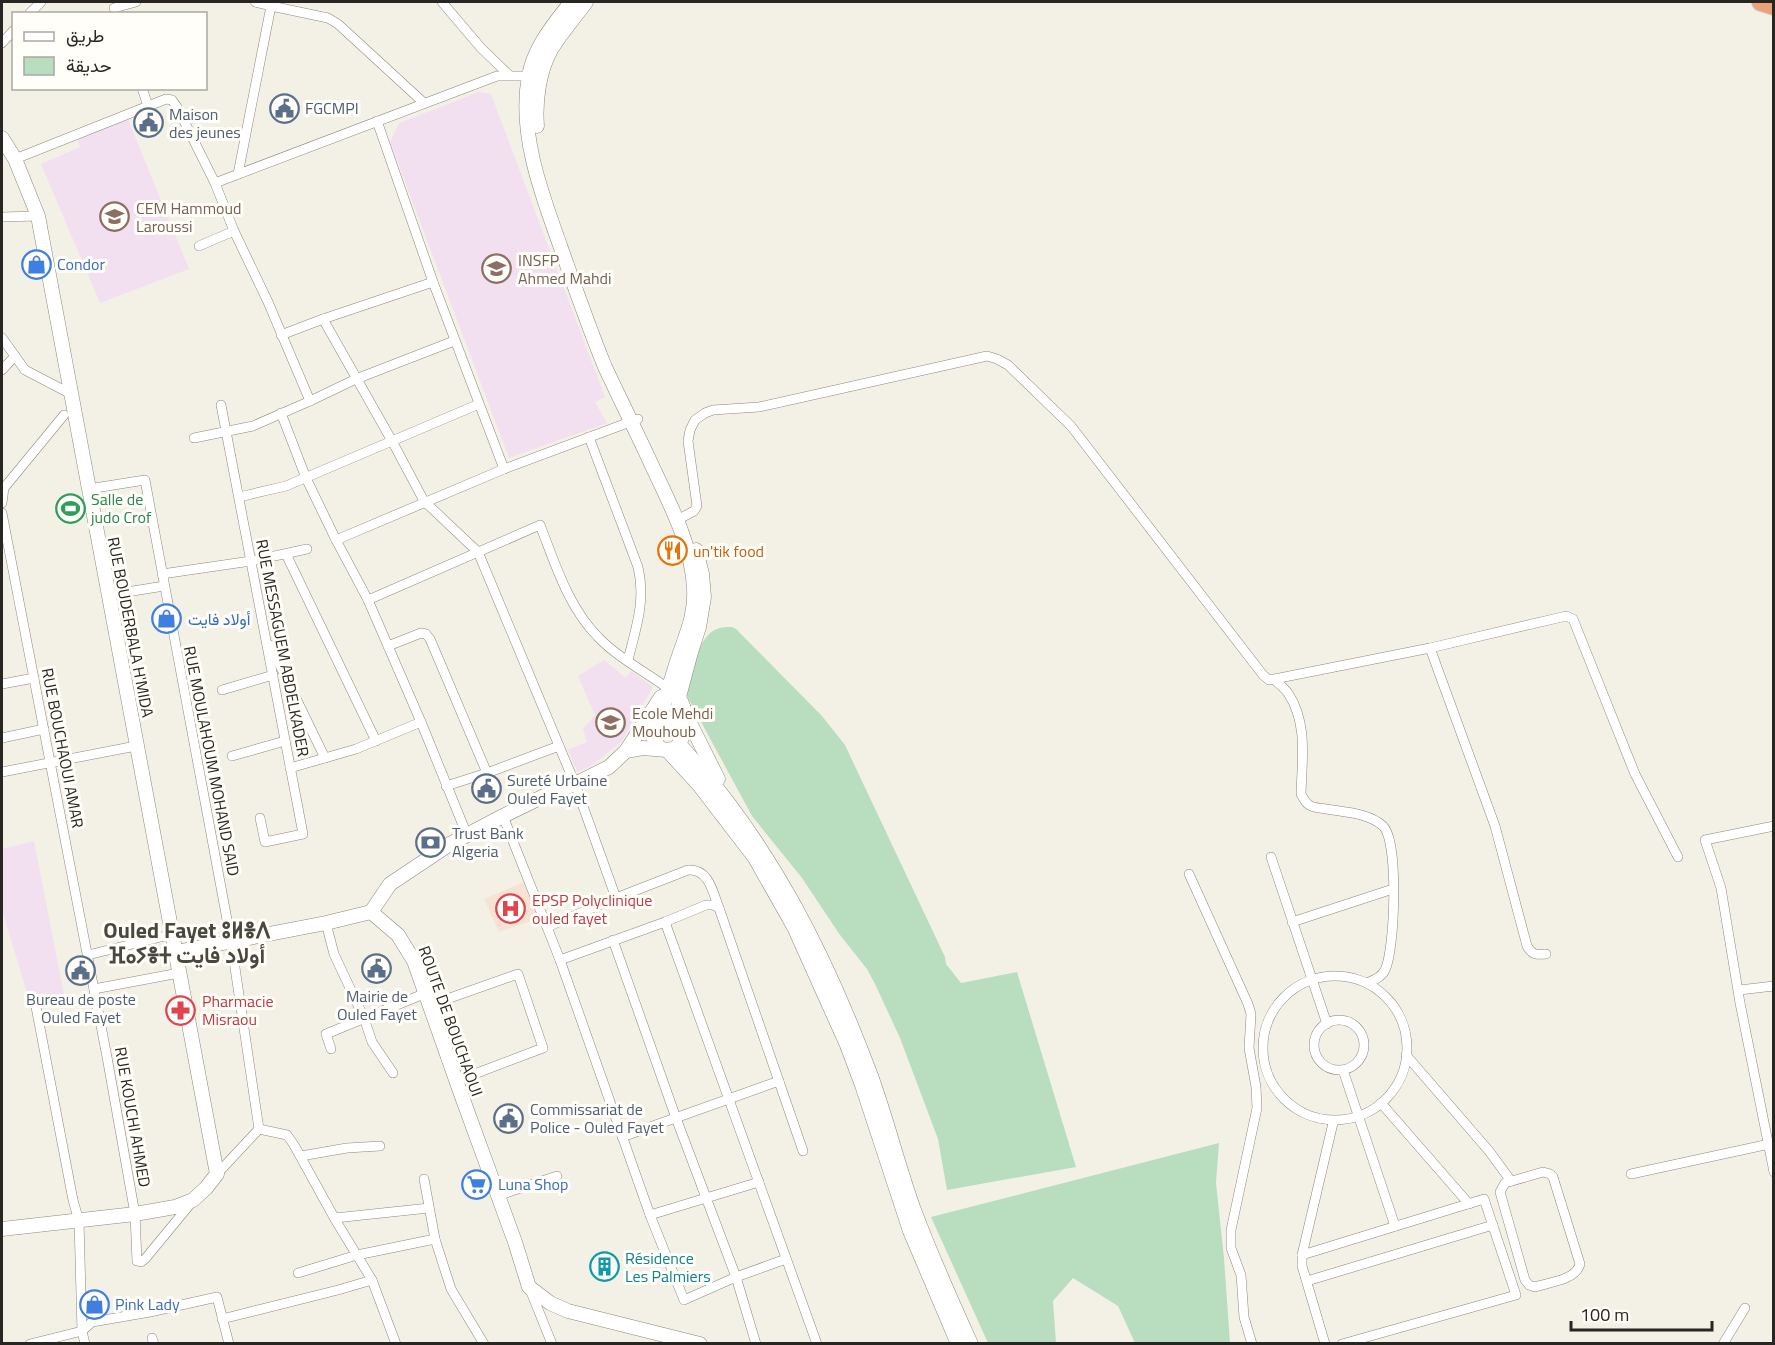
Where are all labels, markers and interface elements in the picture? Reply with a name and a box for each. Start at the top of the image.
legend [12,12,207,90]
text: طريق [66,22,104,49]
text: حديقة [66,52,112,79]
public building icon: FGCMPI [268,92,300,124]
place label: FGCMPI [305,96,359,120]
place label: Maison des jeunes [169,102,241,144]
public building icon: Maison des jeunes [132,107,164,139]
place label: CEM Hammoud Laroussi [136,196,242,238]
school or university icon: CEM Hammoud Laroussi [99,201,131,233]
shop icon: Condor [20,248,52,280]
place label: INSFP Ahmed Mahdi [518,248,612,290]
place label: Condor [57,252,105,276]
school or university icon: INSFP Ahmed Mahdi [481,253,513,285]
place label: Salle de judo Crof [90,487,152,529]
sports icon: Salle de judo Crof [54,492,86,524]
street label: RUE BOUDERBALA H'MIDA [102,535,160,720]
restaurant icon: un'tik food [656,535,688,567]
street label: RUE MESSAGUEM ABDELKADER [250,537,316,759]
place label: un'tik food [693,539,764,563]
shop icon: أولاد فايت [151,603,183,635]
place label: أولاد فايت [188,607,251,631]
street label: RUE MOULAHOUM MOHAND SAID [178,644,246,878]
street label: RUE BOUCHAOUI AMAR [36,666,90,830]
place label: Ecole Mehdi Mouhoub [632,701,713,743]
school or university icon: Ecole Mehdi Mouhoub [595,706,627,738]
place label: Sureté Urbaine Ouled Fayet [507,768,607,810]
public building icon: Sureté Urbaine Ouled Fayet [470,773,502,805]
place label: Trust Bank Algeria [452,821,524,863]
bank icon: Trust Bank Algeria [415,826,447,858]
place label: EPSP Polyclinique ouled fayet [532,888,652,930]
hospital icon: EPSP Polyclinique ouled fayet [495,893,527,925]
district label: Ouled Fayet ⵓⵍⴻⴷ ⴼⴰⵢⴻⵜ أولاد فايت [103,913,271,972]
street label: ROUTE DE BOUCHAOUI [413,942,489,1100]
public building icon: Mairie de Ouled Fayet [361,952,393,984]
public building icon: Bureau de poste Ouled Fayet [65,955,97,987]
place label: Mairie de Ouled Fayet [337,984,417,1026]
place label: Bureau de poste Ouled Fayet [26,987,136,1029]
place label: Pharmacie Misraou [202,989,274,1031]
pharmacy icon: Pharmacie Misraou [165,994,197,1026]
street label: RUE KOUCHI AHMED [109,1045,157,1189]
place label: Commissariat de Police - Ouled Fayet [530,1097,664,1139]
public building icon: Commissariat de Police - Ouled Fayet [493,1102,525,1134]
supermarket icon: Luna Shop [461,1168,493,1200]
place label: Luna Shop [498,1172,568,1196]
place label: Résidence Les Palmiers [625,1246,711,1288]
building icon: Résidence Les Palmiers [588,1251,620,1283]
shop icon: Pink Lady [78,1288,110,1320]
place label: Pink Lady [115,1292,180,1316]
scale bar [1571,1294,1712,1332]
text: 100 m [1580,1301,1629,1328]

